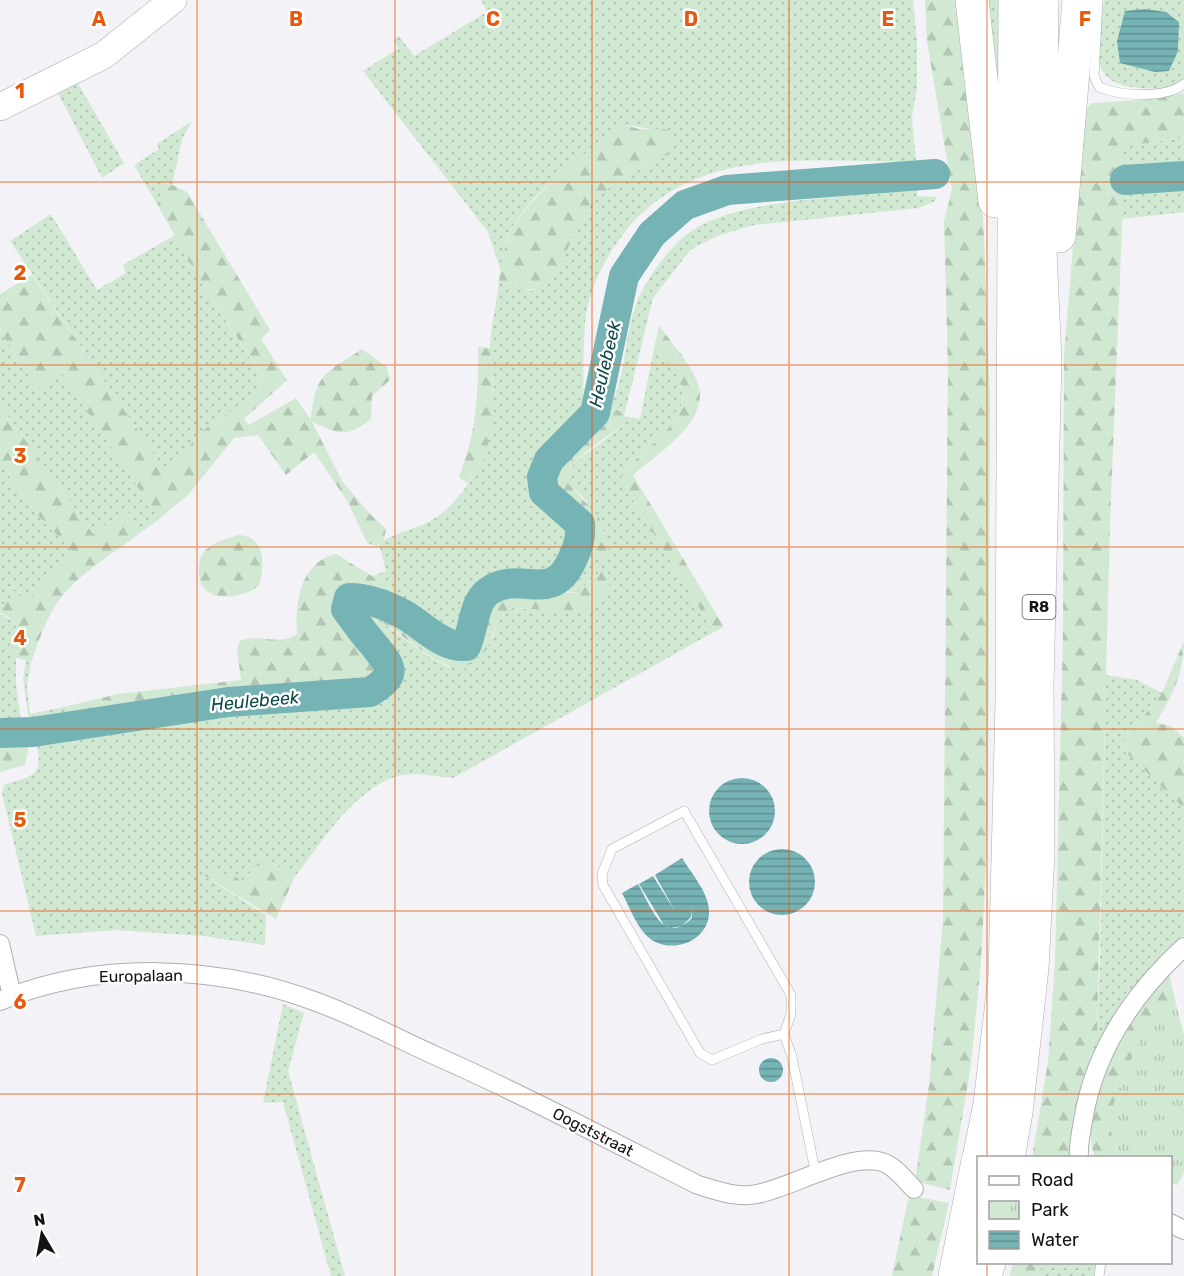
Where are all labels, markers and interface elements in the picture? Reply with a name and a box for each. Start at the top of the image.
text: A [92,7,107,31]
text: B [289,7,303,31]
text: C [486,7,500,31]
text: D [684,7,698,31]
text: E [882,7,894,31]
text: F [1079,7,1091,31]
text: 1 [15,79,25,103]
text: 2 [14,261,27,285]
water label: Heulebeek [584,318,626,409]
text: 3 [13,444,27,468]
road number: R8 [1022,595,1056,619]
text: 4 [13,626,27,650]
water label: Heulebeek [210,686,301,716]
text: 5 [14,808,27,832]
street label: Europalaan [99,966,183,986]
text: 6 [13,990,27,1014]
street label: Oogststraat [549,1104,637,1160]
legend [977,1156,1172,1264]
text: Road [1031,1169,1074,1191]
text: 7 [14,1173,26,1197]
text: Park [1031,1199,1069,1221]
north arrow [12,1204,72,1264]
text: N [32,1209,47,1230]
text: Water [1031,1229,1079,1251]

